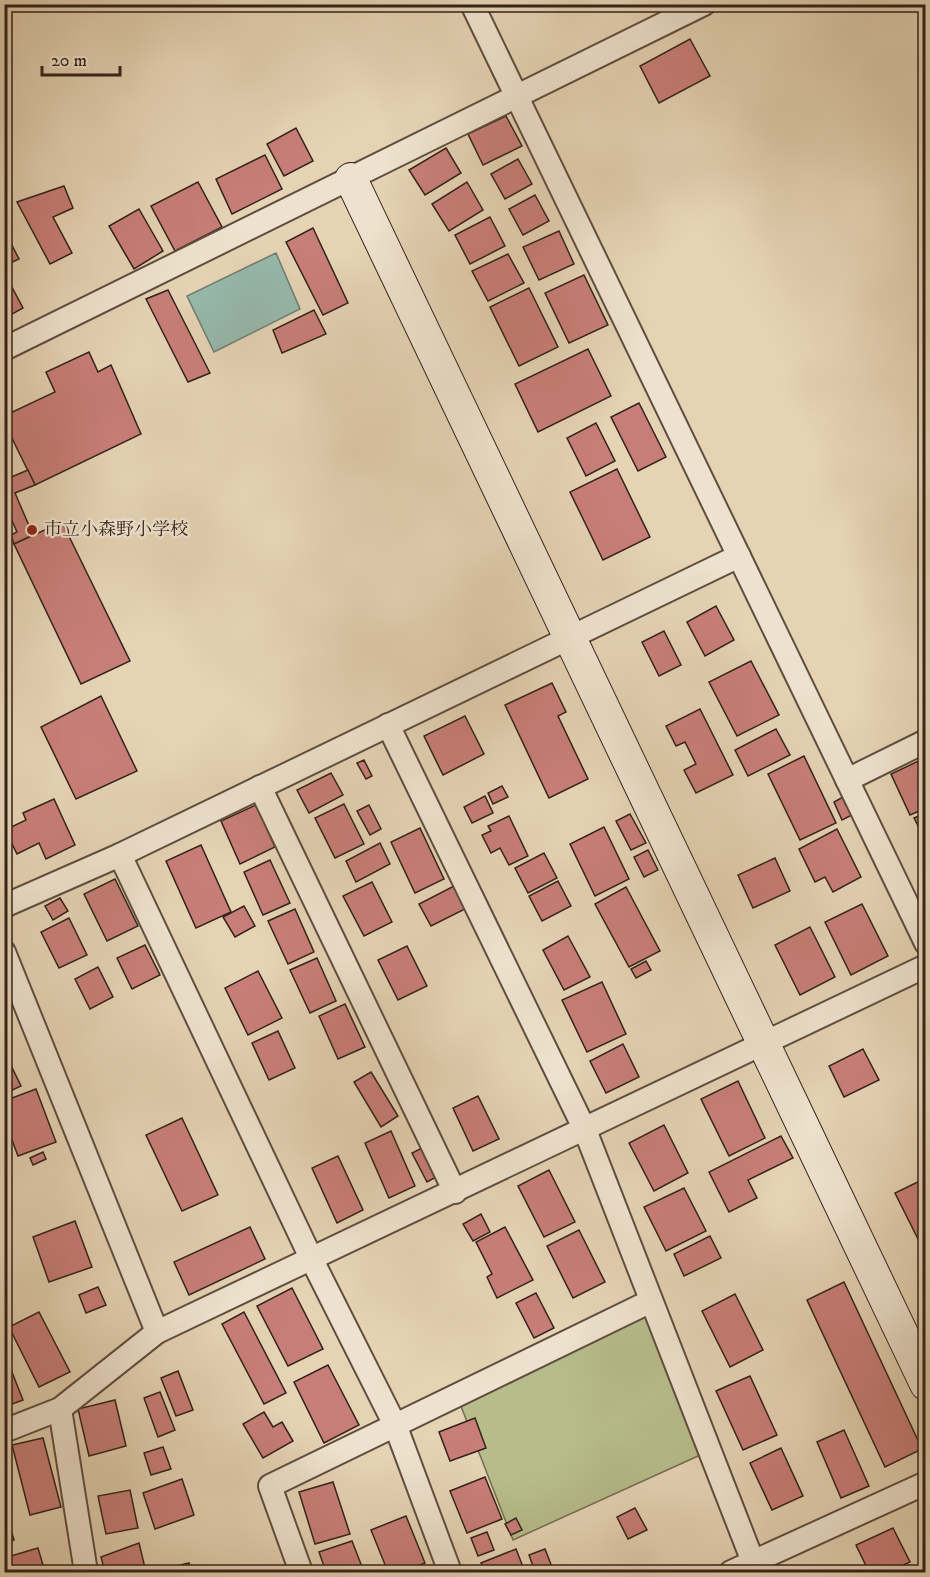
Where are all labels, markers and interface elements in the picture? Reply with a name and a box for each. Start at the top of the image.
scale bar [42,39,120,77]
text: 20 m [51,50,87,72]
place label: 市立小森野小学校 [44,519,188,541]
marker: 市立小森野小学校 [25,523,39,537]

